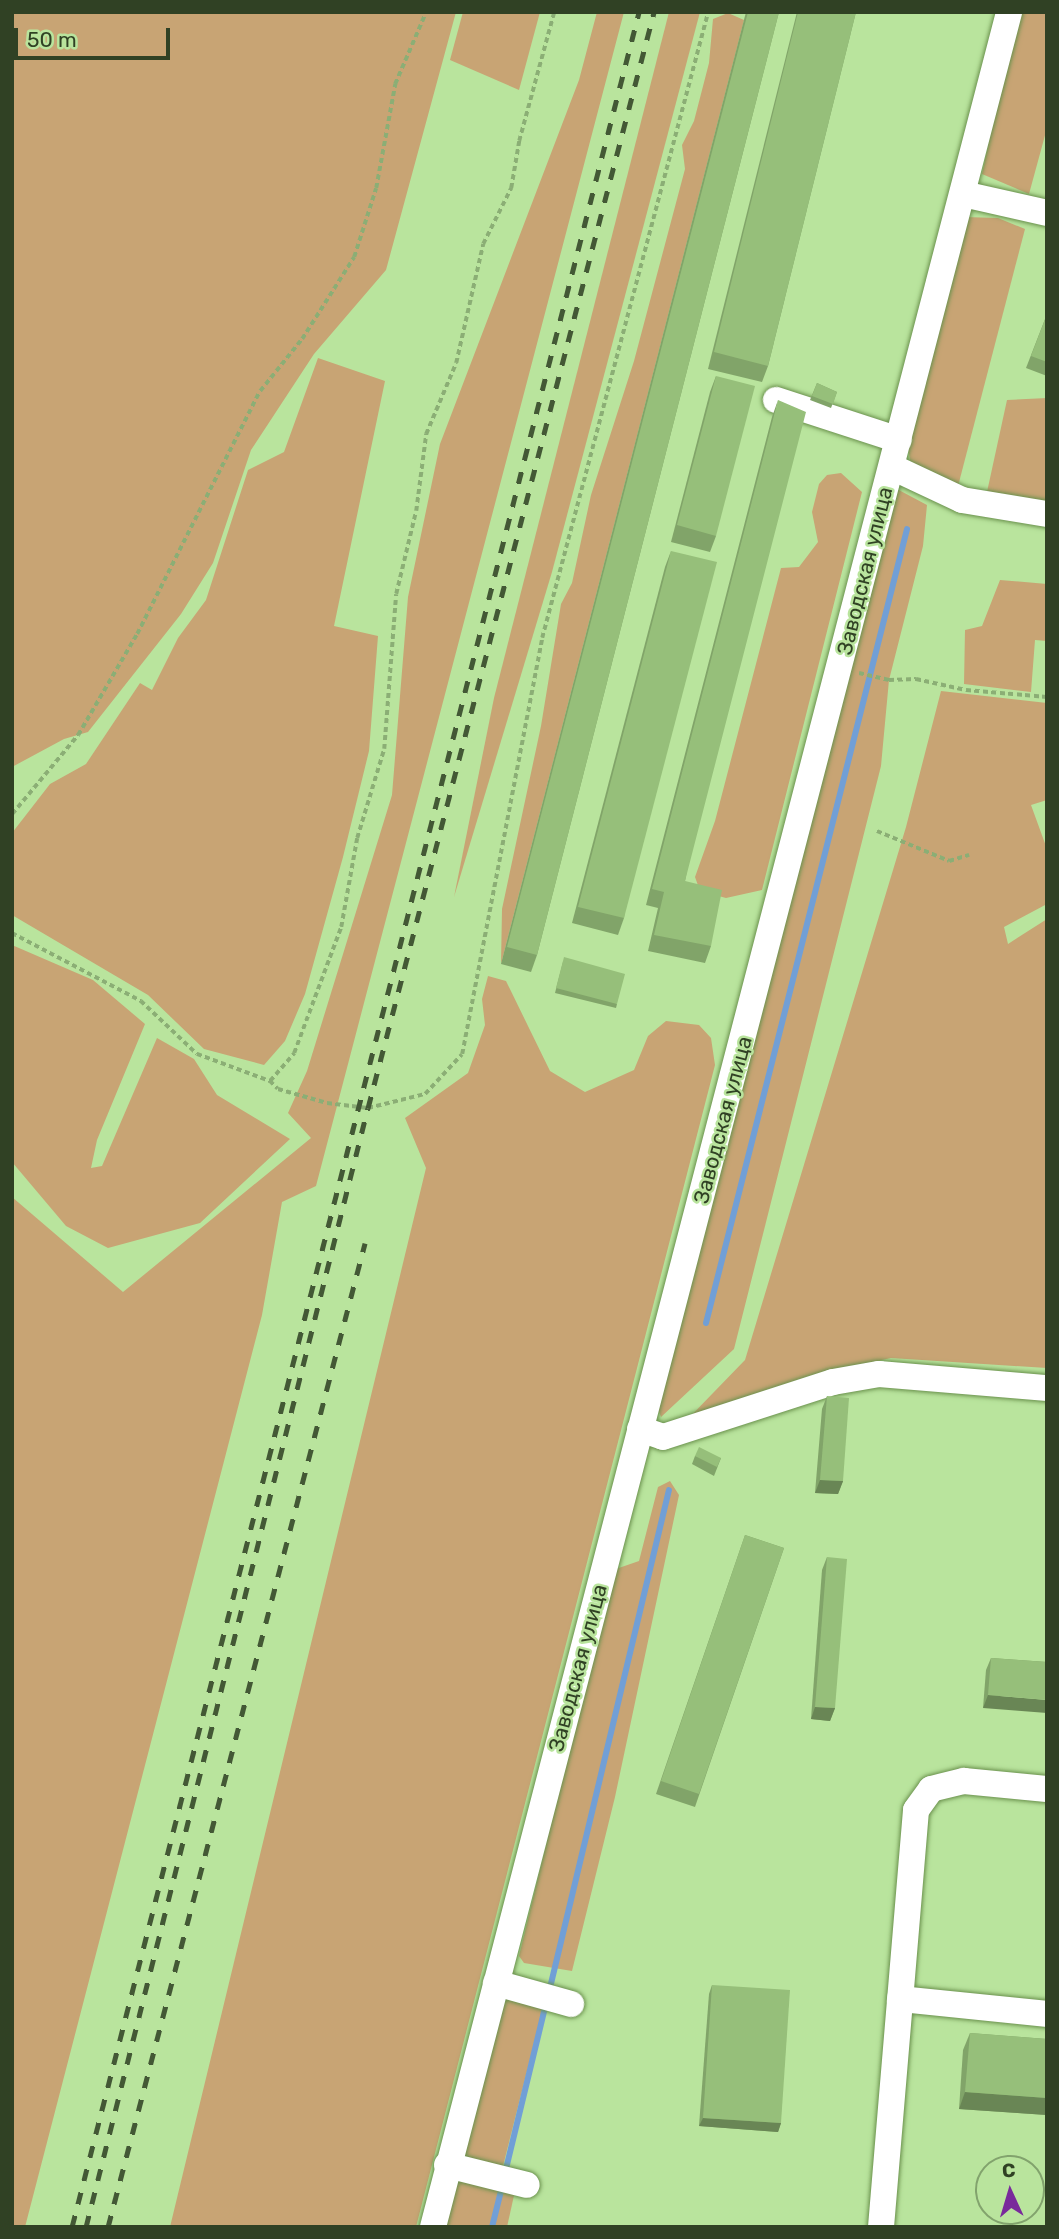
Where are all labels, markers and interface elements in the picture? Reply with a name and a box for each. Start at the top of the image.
scale bar [18,14,173,58]
text: 50 m [27,27,77,52]
street label: Заводская улица [832,484,898,658]
street label: Заводская улица [689,1033,757,1207]
street label: Заводская улица [544,1581,612,1755]
north arrow [975,2155,1045,2225]
text: С [1001,2159,1016,2182]

